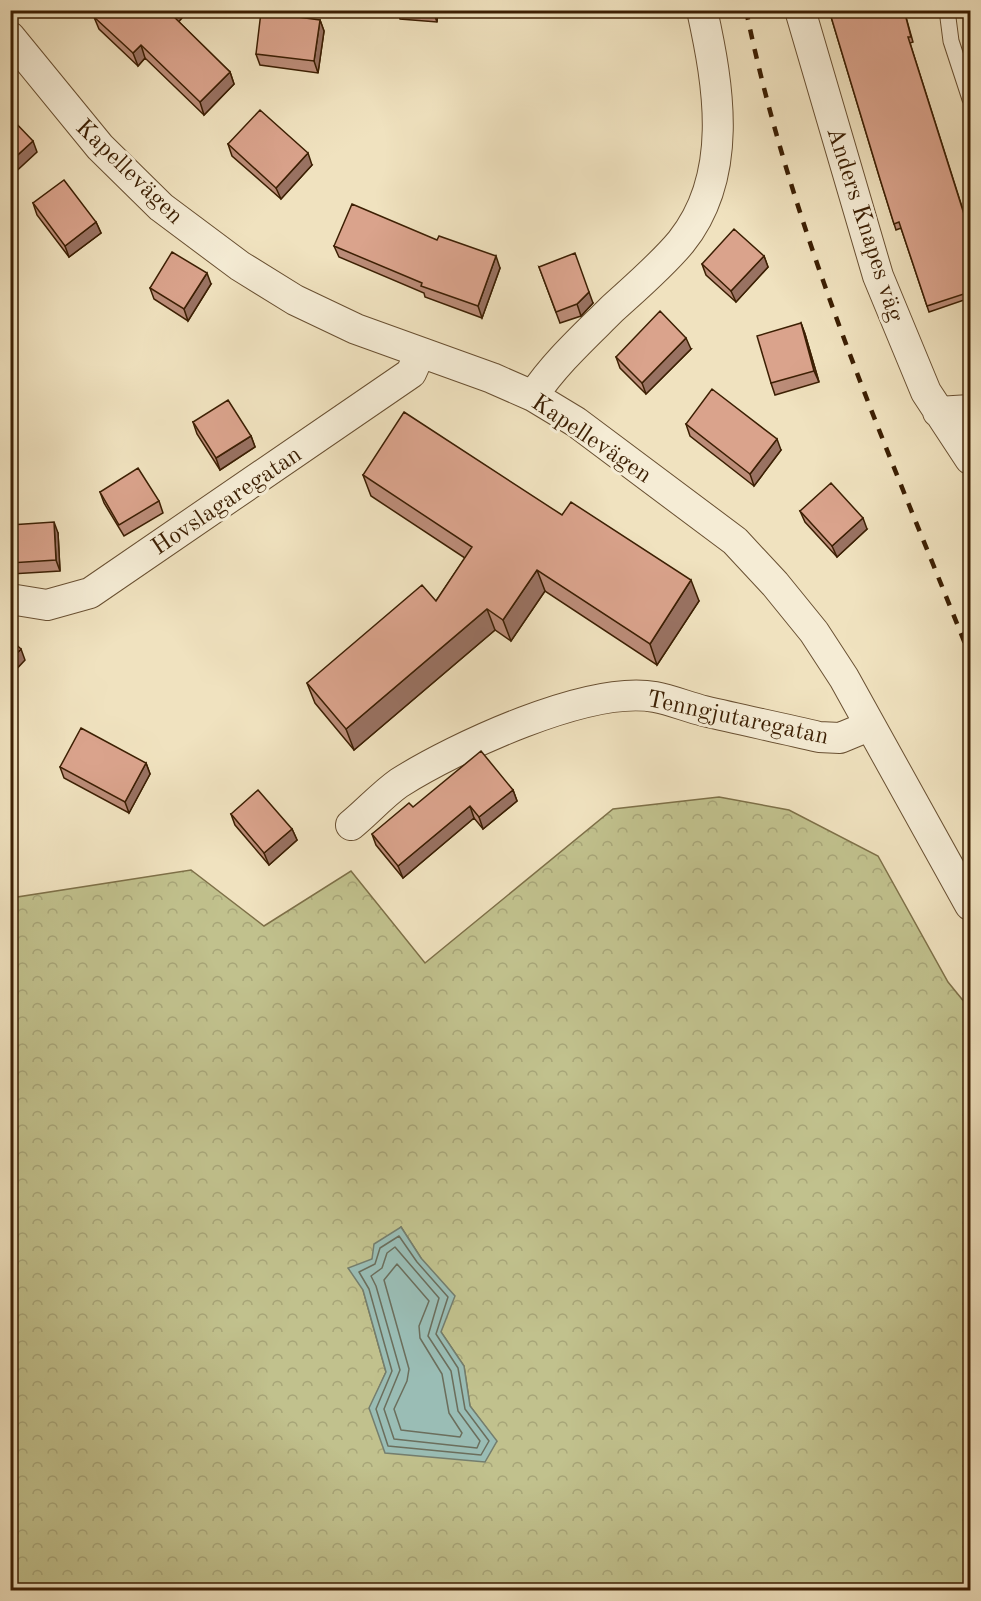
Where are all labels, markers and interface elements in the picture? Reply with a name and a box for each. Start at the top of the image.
street label: Kapellevägen [70,116,187,229]
street label: Anders Knapes väg [821,124,907,325]
street label: Kapellevägen [527,391,655,488]
street label: Hovslagaregatan [148,443,306,561]
street label: Tenngjutaregatan [645,688,831,750]

